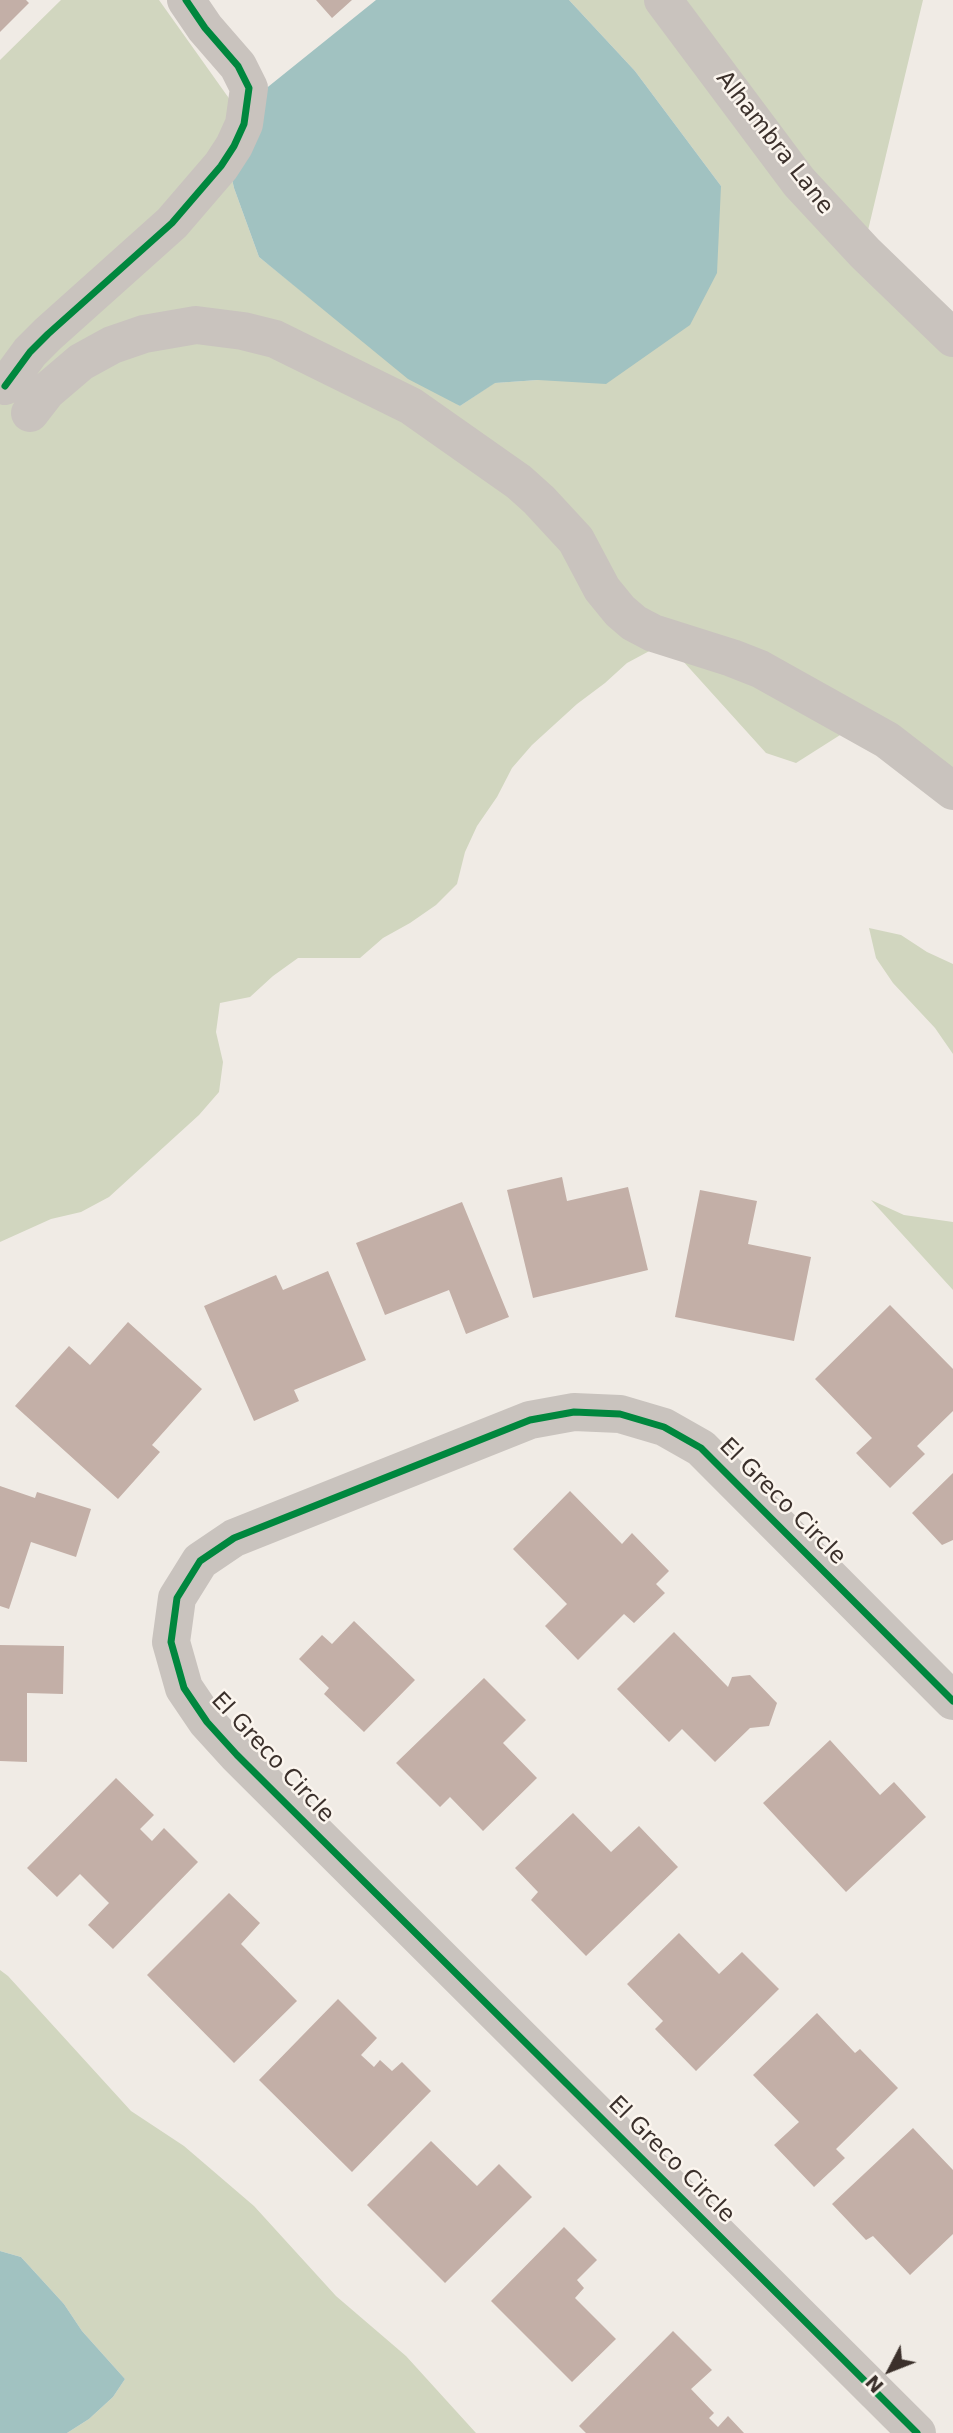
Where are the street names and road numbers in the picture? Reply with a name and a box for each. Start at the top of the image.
street label: Alhambra Lane [709,66,839,220]
street label: El Greco Circle [713,1433,851,1571]
street label: El Greco Circle [205,1687,339,1829]
street label: El Greco Circle [602,2091,740,2229]

